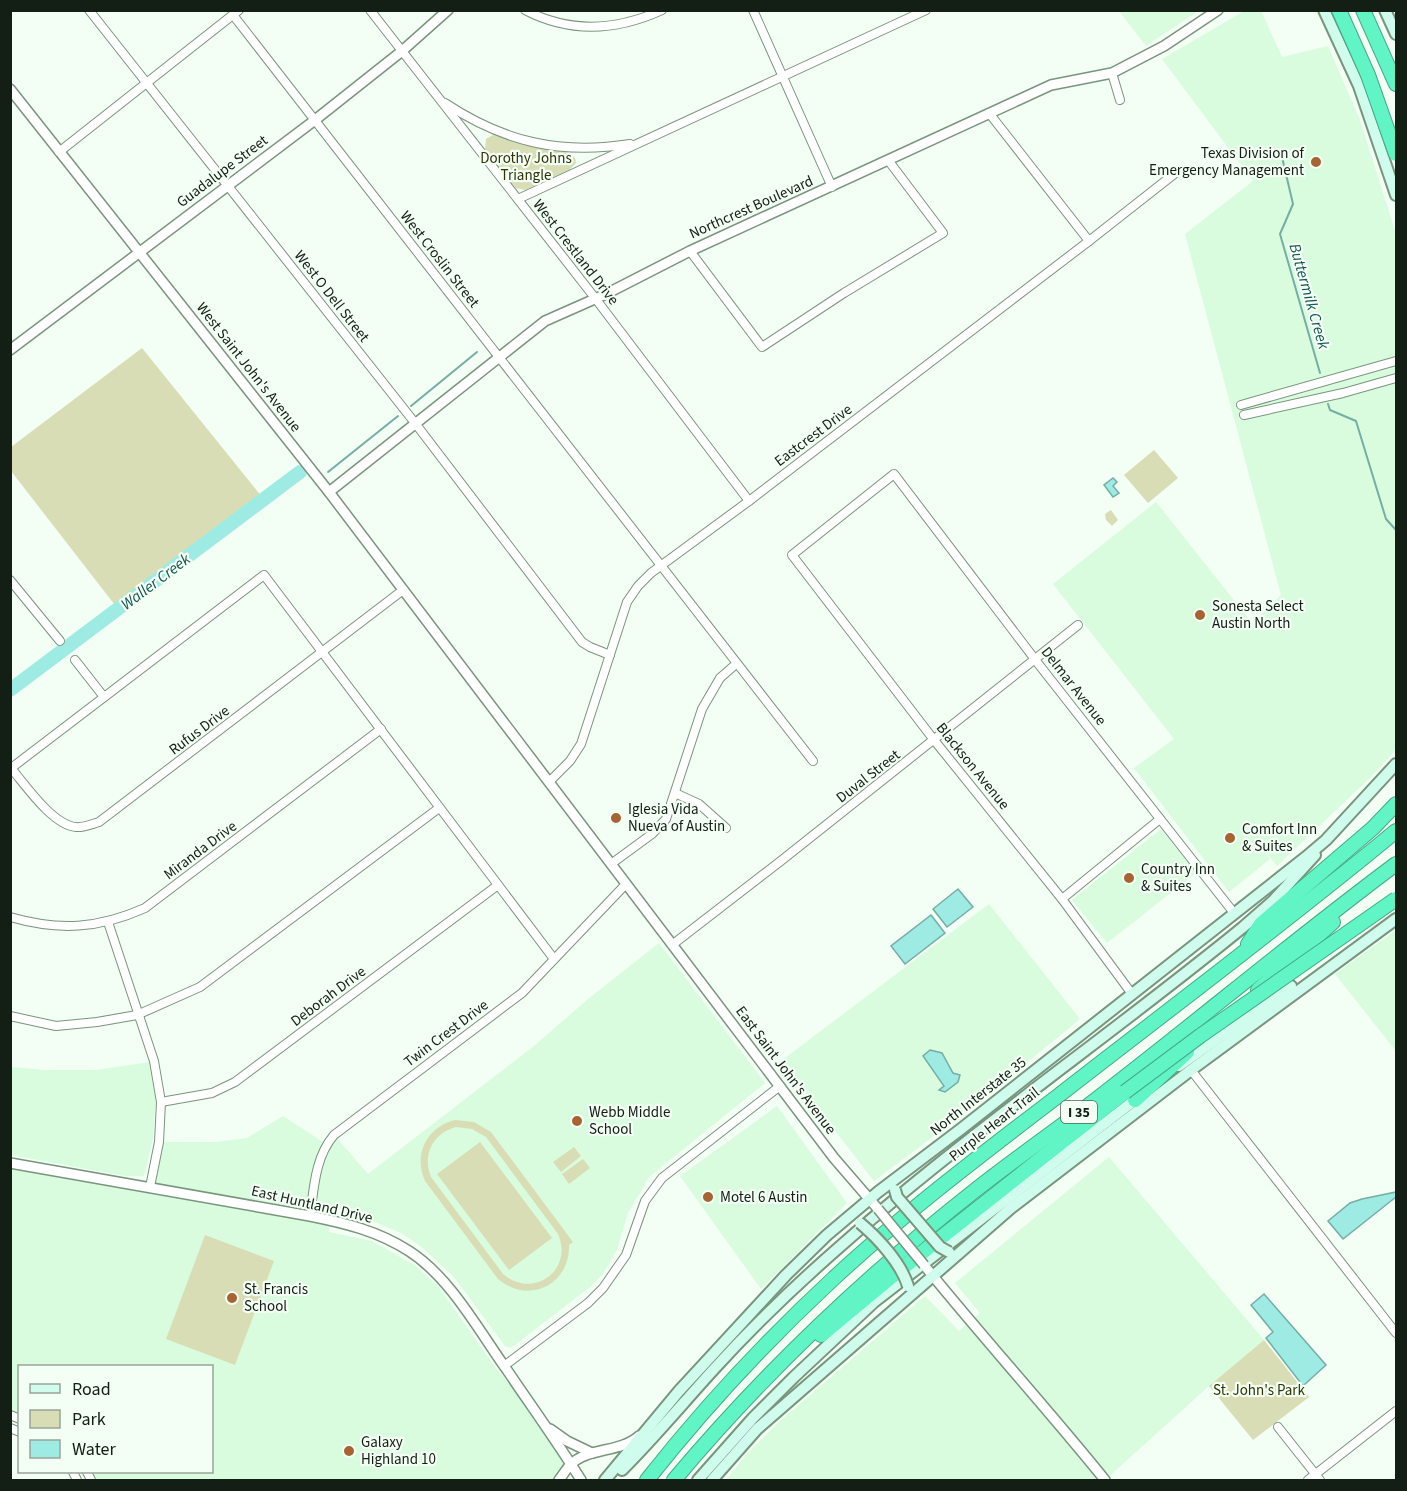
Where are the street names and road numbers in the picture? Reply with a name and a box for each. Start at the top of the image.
street label: Guadalupe Street [172,130,272,213]
street label: Northcrest Boulevard [686,171,817,244]
street label: West Crestland Drive [528,195,624,310]
street label: West Croslin Street [395,207,484,312]
street label: West O Dell Street [289,246,374,347]
street label: West Saint John's Avenue [191,298,306,437]
street label: Eastcrest Drive [770,399,856,472]
street label: Delmar Avenue [1036,642,1111,730]
street label: Rufus Drive [165,701,234,760]
street label: Blackson Avenue [931,718,1014,814]
street label: Duval Street [832,745,905,808]
street label: Miranda Drive [159,816,241,885]
street label: Deborah Drive [286,961,370,1032]
street label: Twin Crest Drive [400,995,493,1072]
street label: East Saint John's Avenue [730,1002,841,1139]
street label: North Interstate 35 [926,1052,1031,1141]
street label: Purple Heart Trail [945,1082,1044,1166]
road number: I 35 [1061,1101,1097,1123]
street label: East Huntland Drive [249,1180,375,1229]

